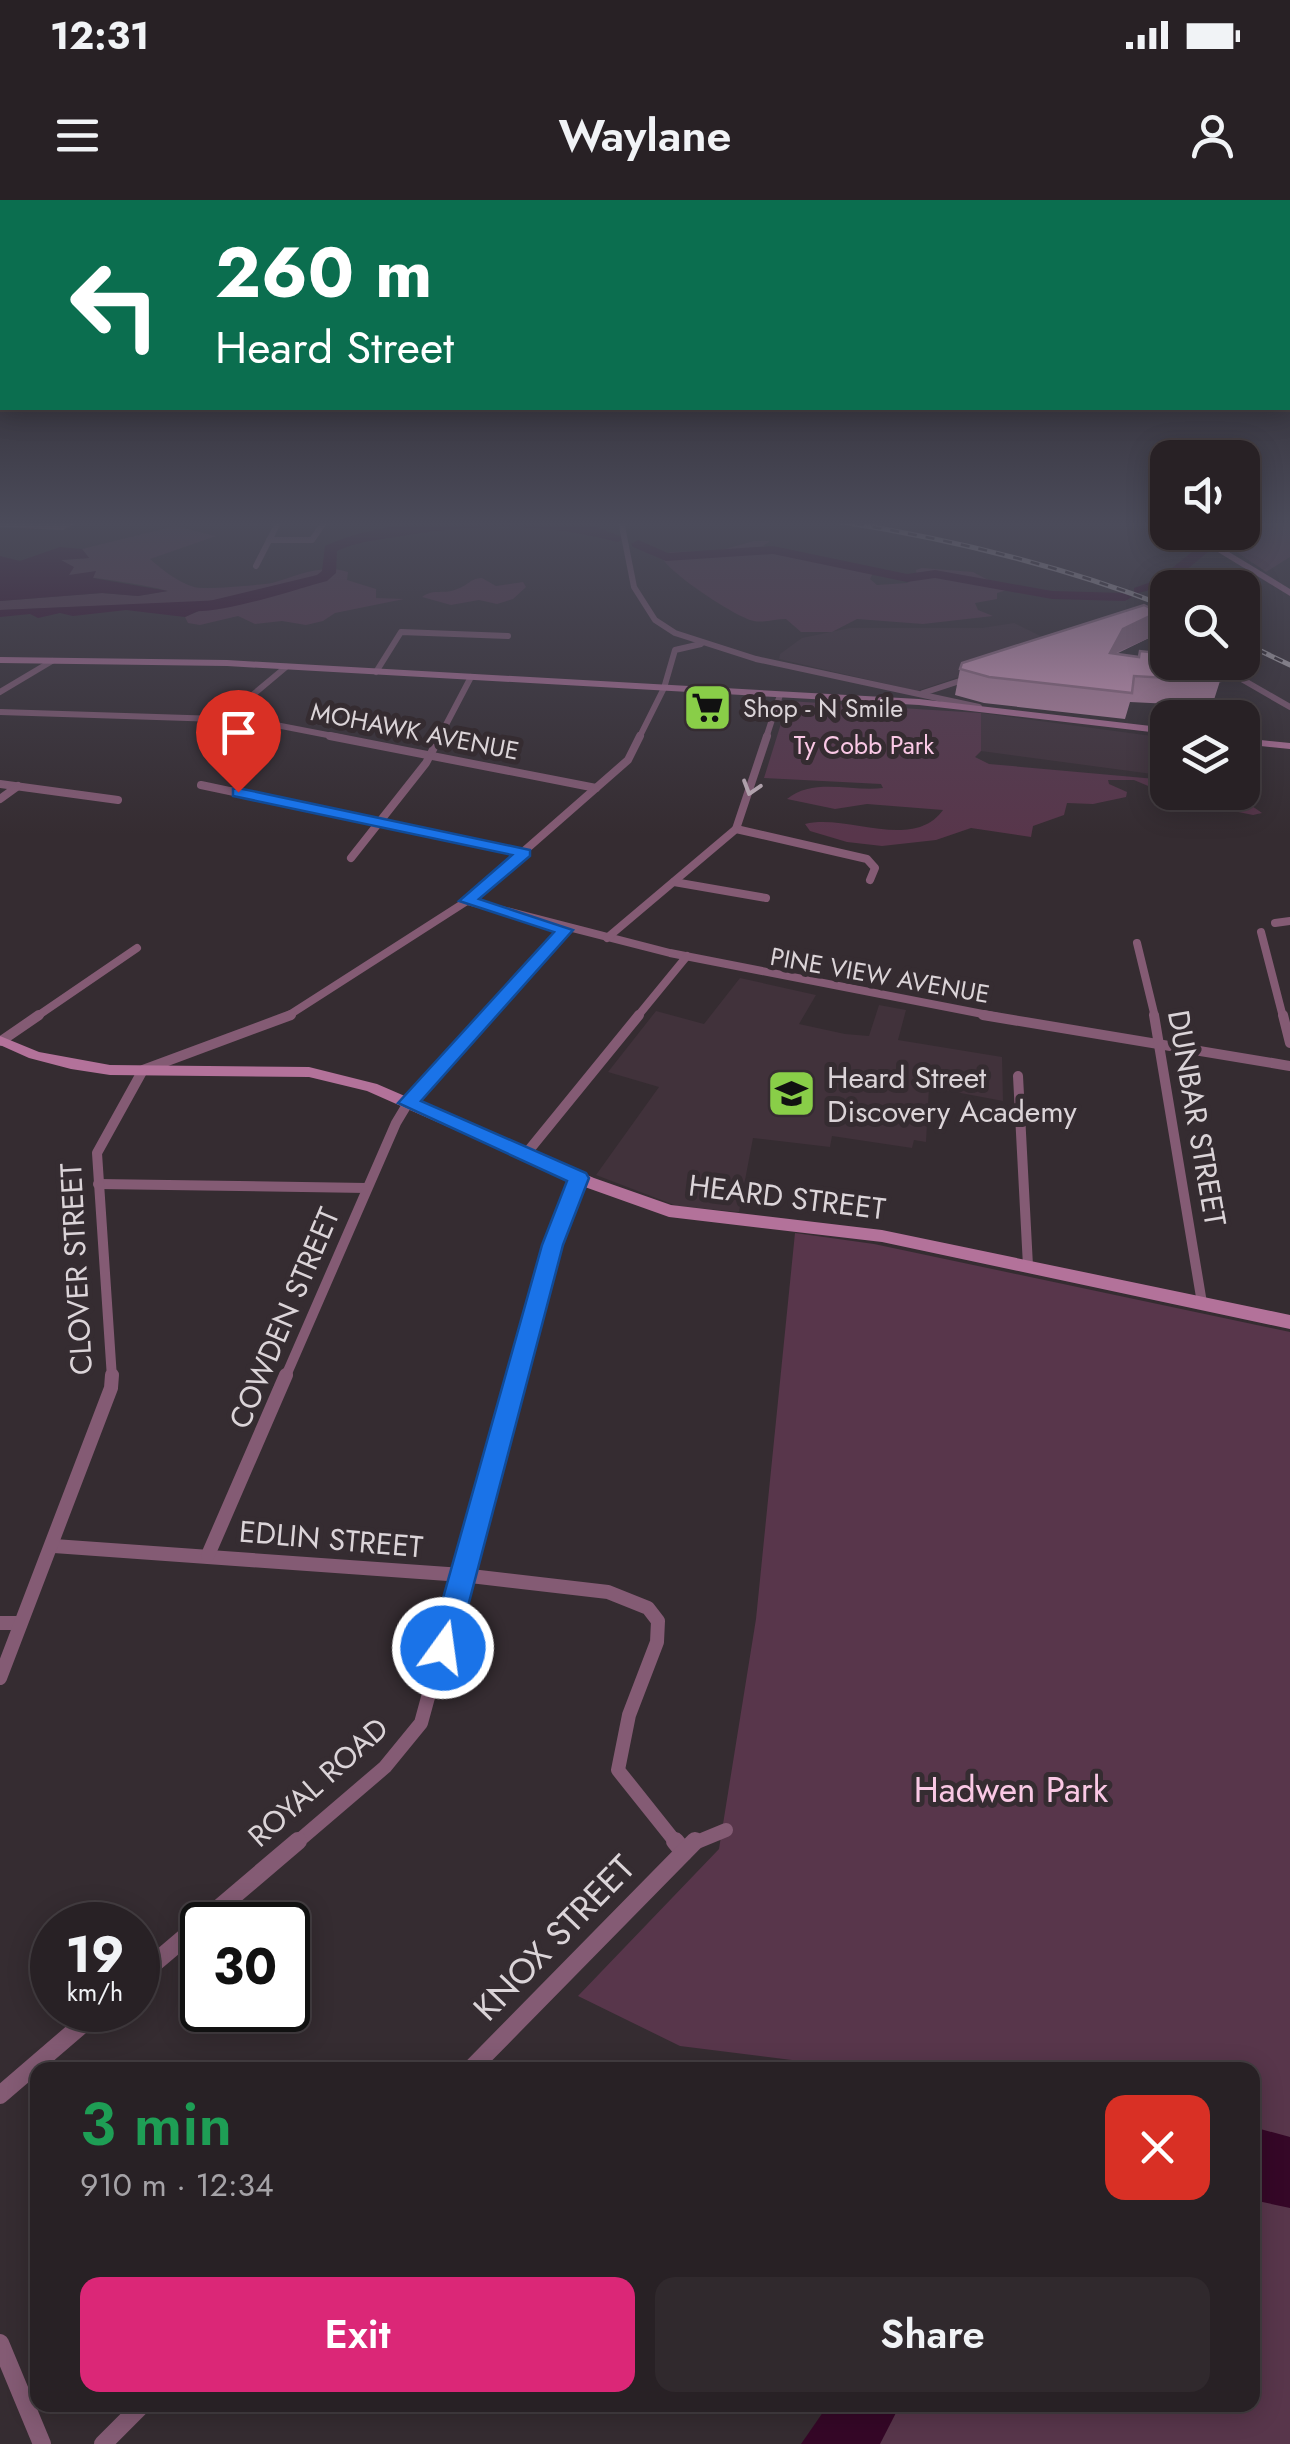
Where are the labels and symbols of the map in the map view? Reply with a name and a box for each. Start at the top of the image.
supermarket icon: Shop - N Smile [682,682,734,734]
pin [196,690,281,793]
place label: Shop - N Smile [743,690,903,726]
street label: MOHAWK AVENUE [308,693,522,769]
park label: Ty Cobb Park [794,727,934,763]
one-way arrow [742,779,762,796]
street label: PINE VIEW AVENUE [768,938,992,1012]
street label: DUNBAR STREET [1157,1007,1237,1229]
place label: Heard Street Discovery Academy [827,1056,1078,1133]
school or university icon: Heard Street Discovery Academy [766,1068,818,1120]
street label: CLOVER STREET [49,1162,103,1376]
street label: HEARD STREET [686,1164,888,1230]
street label: COWDEN STREET [218,1201,350,1435]
street label: EDLIN STREET [237,1510,425,1568]
position arrow [391,1596,495,1700]
street label: ROYAL ROAD [238,1707,398,1857]
park label: Hadwen Park [914,1765,1109,1815]
street label: KNOX STREET [462,1844,646,2032]
speed limit sign: 30 [180,1902,310,2032]

